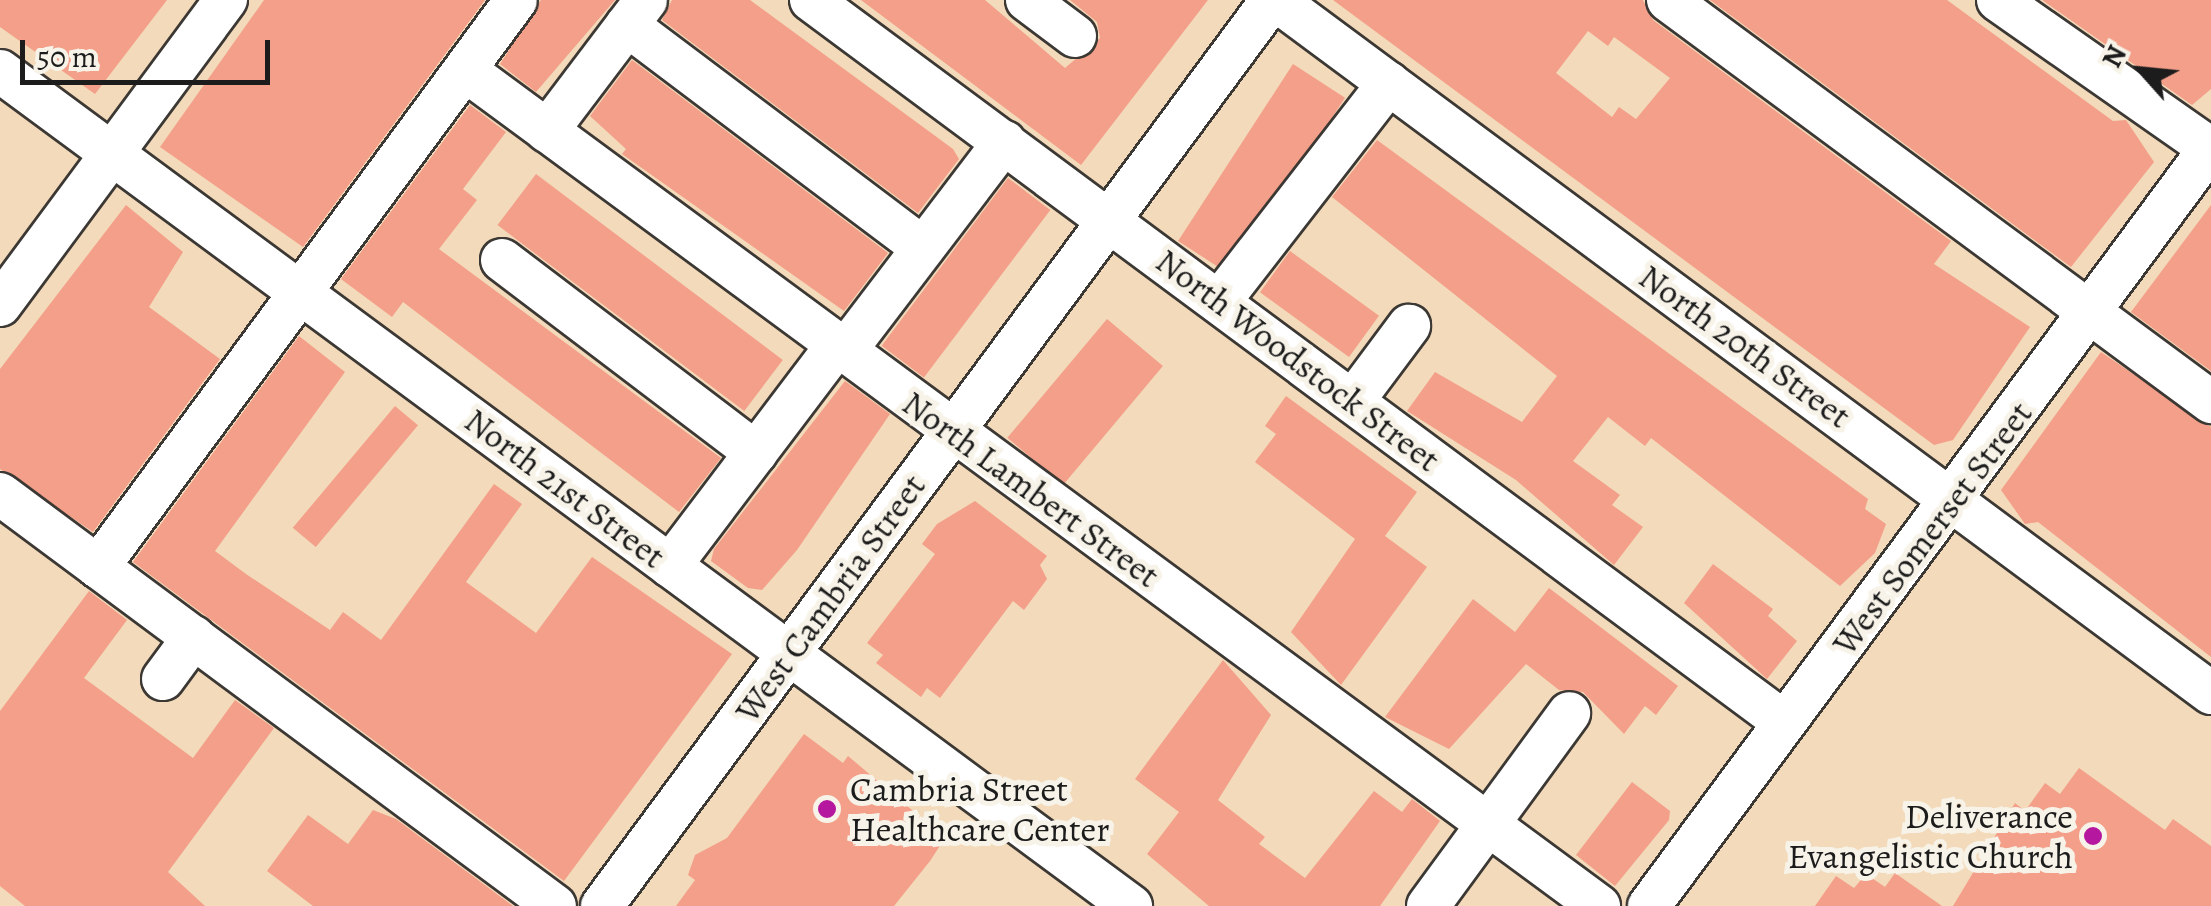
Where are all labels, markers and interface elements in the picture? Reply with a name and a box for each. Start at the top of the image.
scale bar [25,20,275,82]
north arrow [2091,20,2191,120]
text: 50 m [37,37,97,77]
text: N [2093,39,2136,74]
street label: North Woodstock Street [1148,240,1448,480]
street label: North 20th Street [1631,255,1859,437]
street label: North Lambert Street [894,382,1168,596]
street label: West Somerset Street [1823,393,2041,663]
street label: North 21st Street [457,399,673,577]
street label: West Cambria Street [726,466,934,730]
place label: Cambria Street Healthcare Center [850,768,1110,850]
place label: Deliverance Evangelistic Church [1788,795,2073,877]
marker: Cambria Street Healthcare Center [814,796,840,822]
marker: Deliverance Evangelistic Church [2082,825,2104,847]

